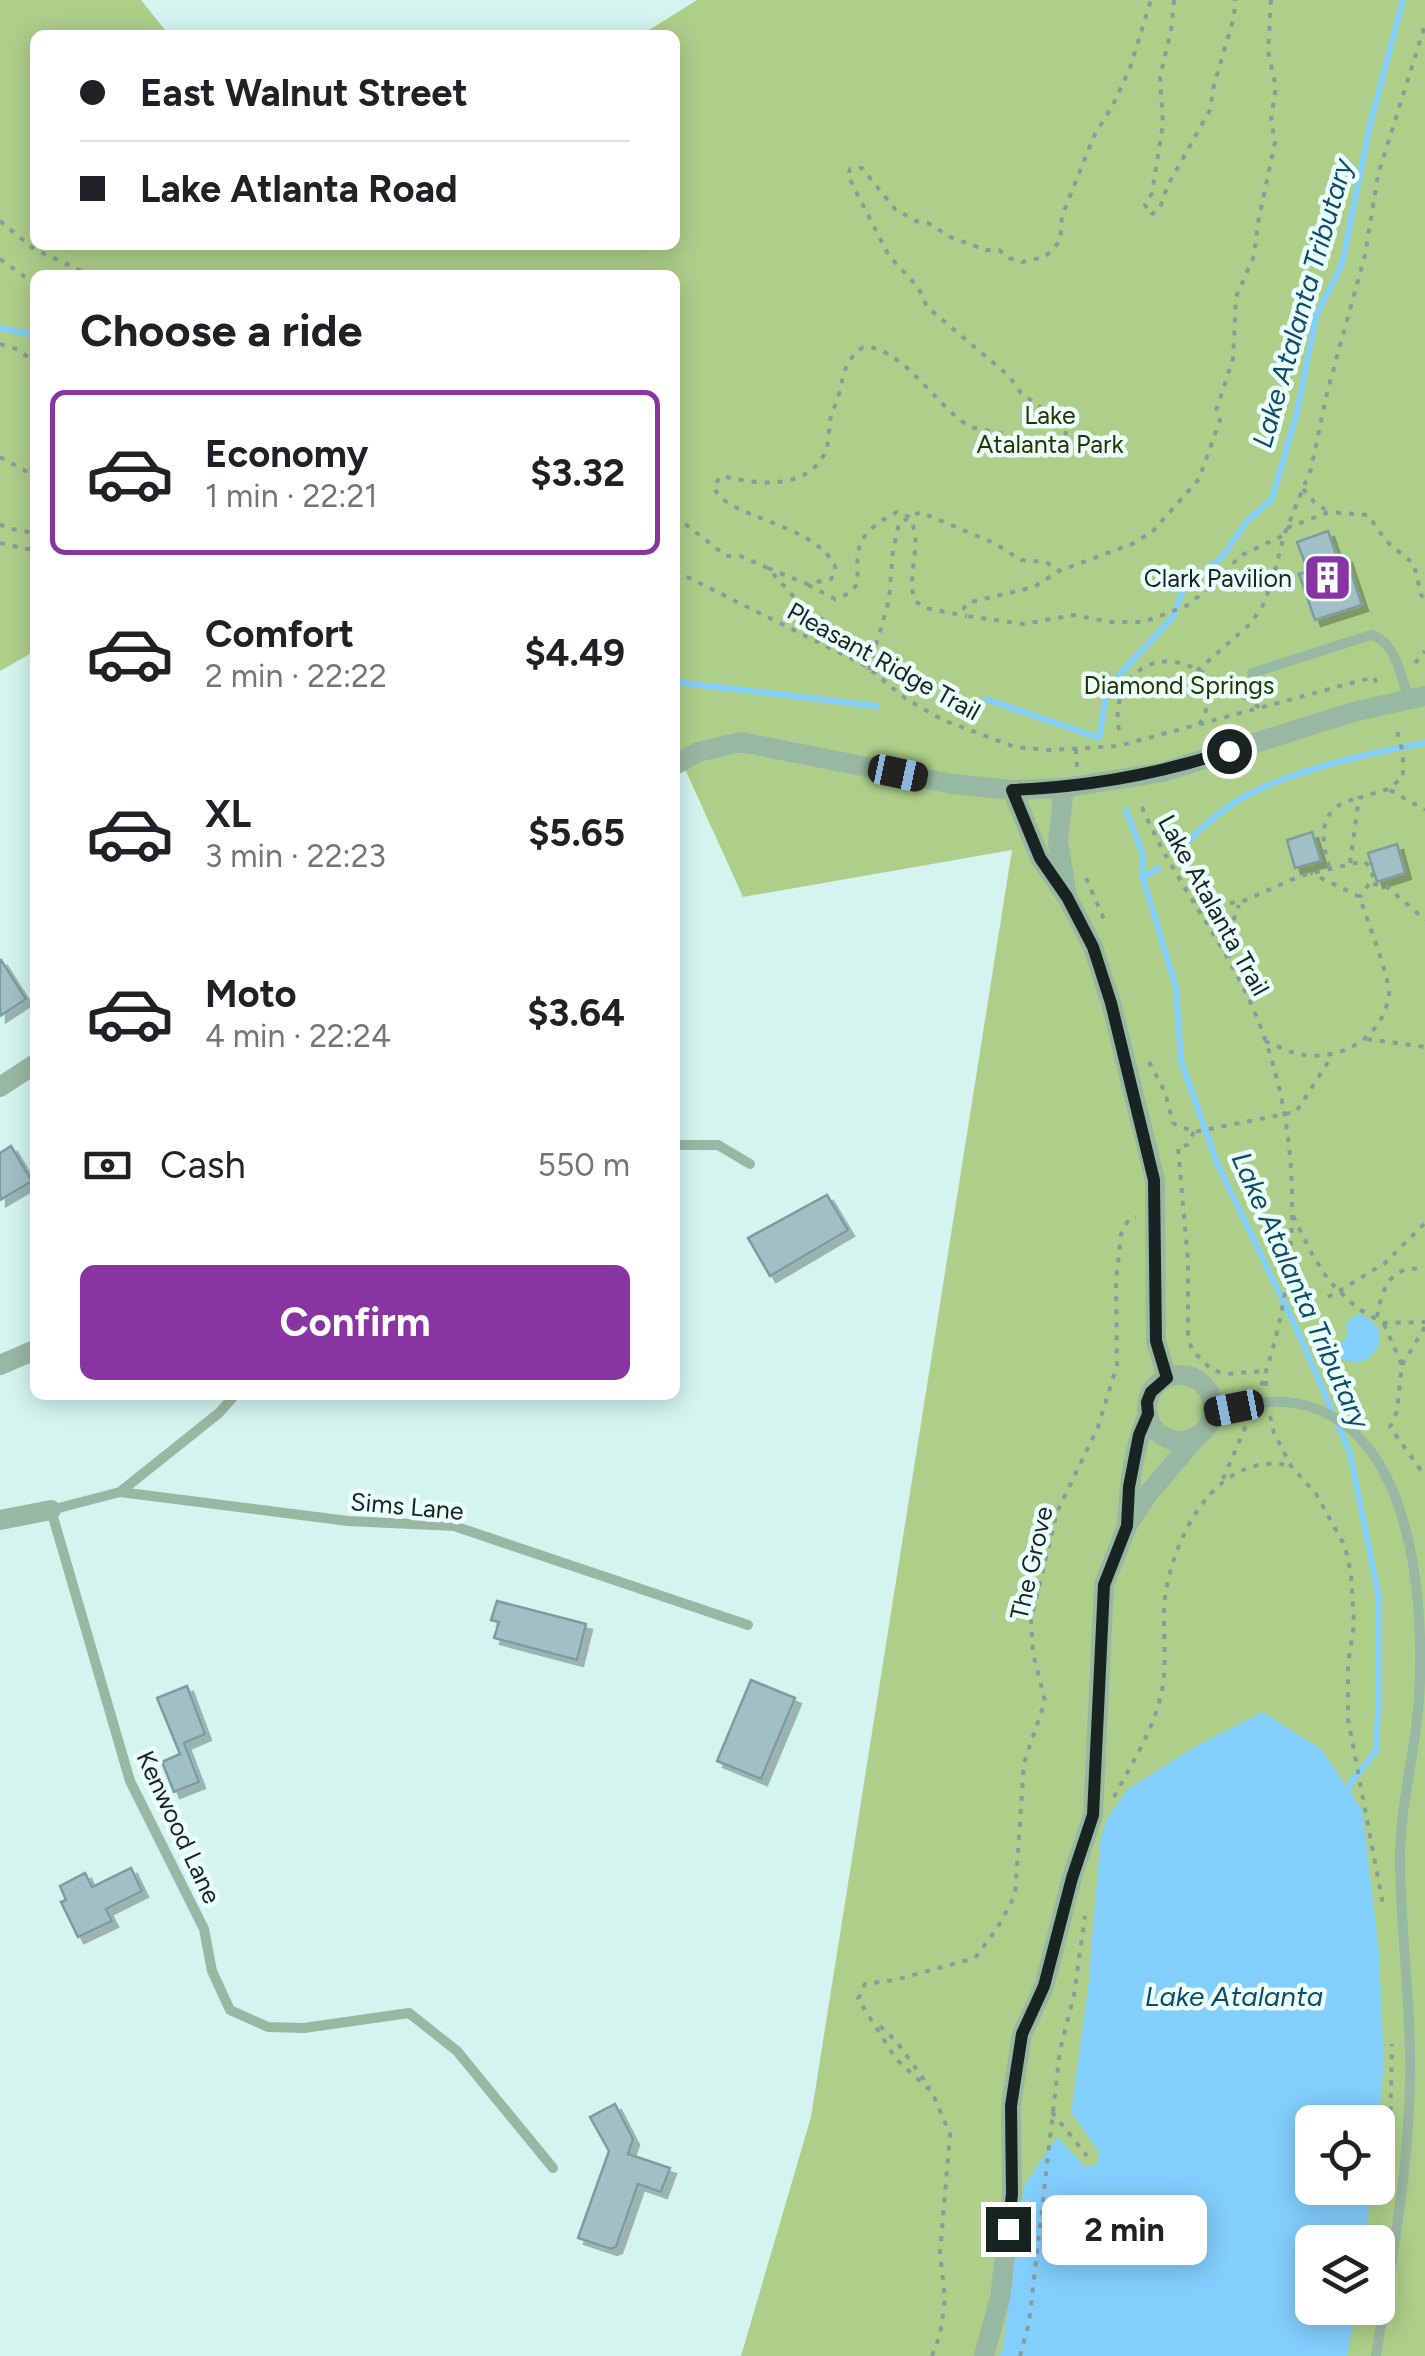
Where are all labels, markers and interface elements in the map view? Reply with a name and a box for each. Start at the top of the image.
text: East Walnut Street [140,70,468,116]
water label: Lake Atalanta Tributary [1244,153,1360,451]
text: Lake Atlanta Road [140,166,458,212]
text: Choose a ride [80,303,362,357]
park label: Lake Atalanta Park [976,400,1124,459]
icon: car [85,428,175,518]
text: Economy [205,431,368,477]
text: $3.32 [530,450,625,496]
text: 1 min · 22:21 [205,477,378,515]
building icon: Clark Pavilion [1301,552,1353,604]
place label: Clark Pavilion [1144,563,1292,593]
street label: Pleasant Ridge Trail [782,595,986,727]
icon: car [85,608,175,698]
text: Comfort [205,611,354,657]
text: $4.49 [524,630,625,676]
text: 2 min · 22:22 [205,657,387,695]
park label: Diamond Springs [1084,670,1274,700]
route start [1207,729,1252,774]
car [866,752,930,794]
icon: car [85,788,175,878]
text: XL [205,791,251,837]
street label: Lake Atalanta Trail [1152,809,1276,1001]
text: $5.65 [528,810,625,856]
text: 3 min · 22:23 [205,837,386,875]
icon: car [85,968,175,1058]
text: Moto [205,971,297,1017]
text: $3.64 [527,990,625,1036]
text: 4 min · 22:24 [205,1017,391,1055]
icon: cash [80,1138,135,1193]
text: Cash [160,1142,246,1188]
text: 550 m [538,1146,630,1184]
water label: Lake Atalanta Tributary [1225,1147,1378,1435]
button: Confirm [80,1265,630,1380]
car [1202,1388,1266,1428]
street label: Sims Lane [349,1486,465,1526]
street label: The Grove [1003,1503,1059,1623]
street label: Kenwood Lane [131,1746,227,1908]
water label: Lake Atalanta [1145,1979,1323,2013]
map controls [1295,2105,1395,2325]
button: locate [1295,2105,1395,2205]
callout: 2 min [1043,2194,1208,2264]
route end [986,2207,1031,2252]
text: 2 min [1084,2211,1165,2249]
button: layers [1295,2225,1395,2325]

